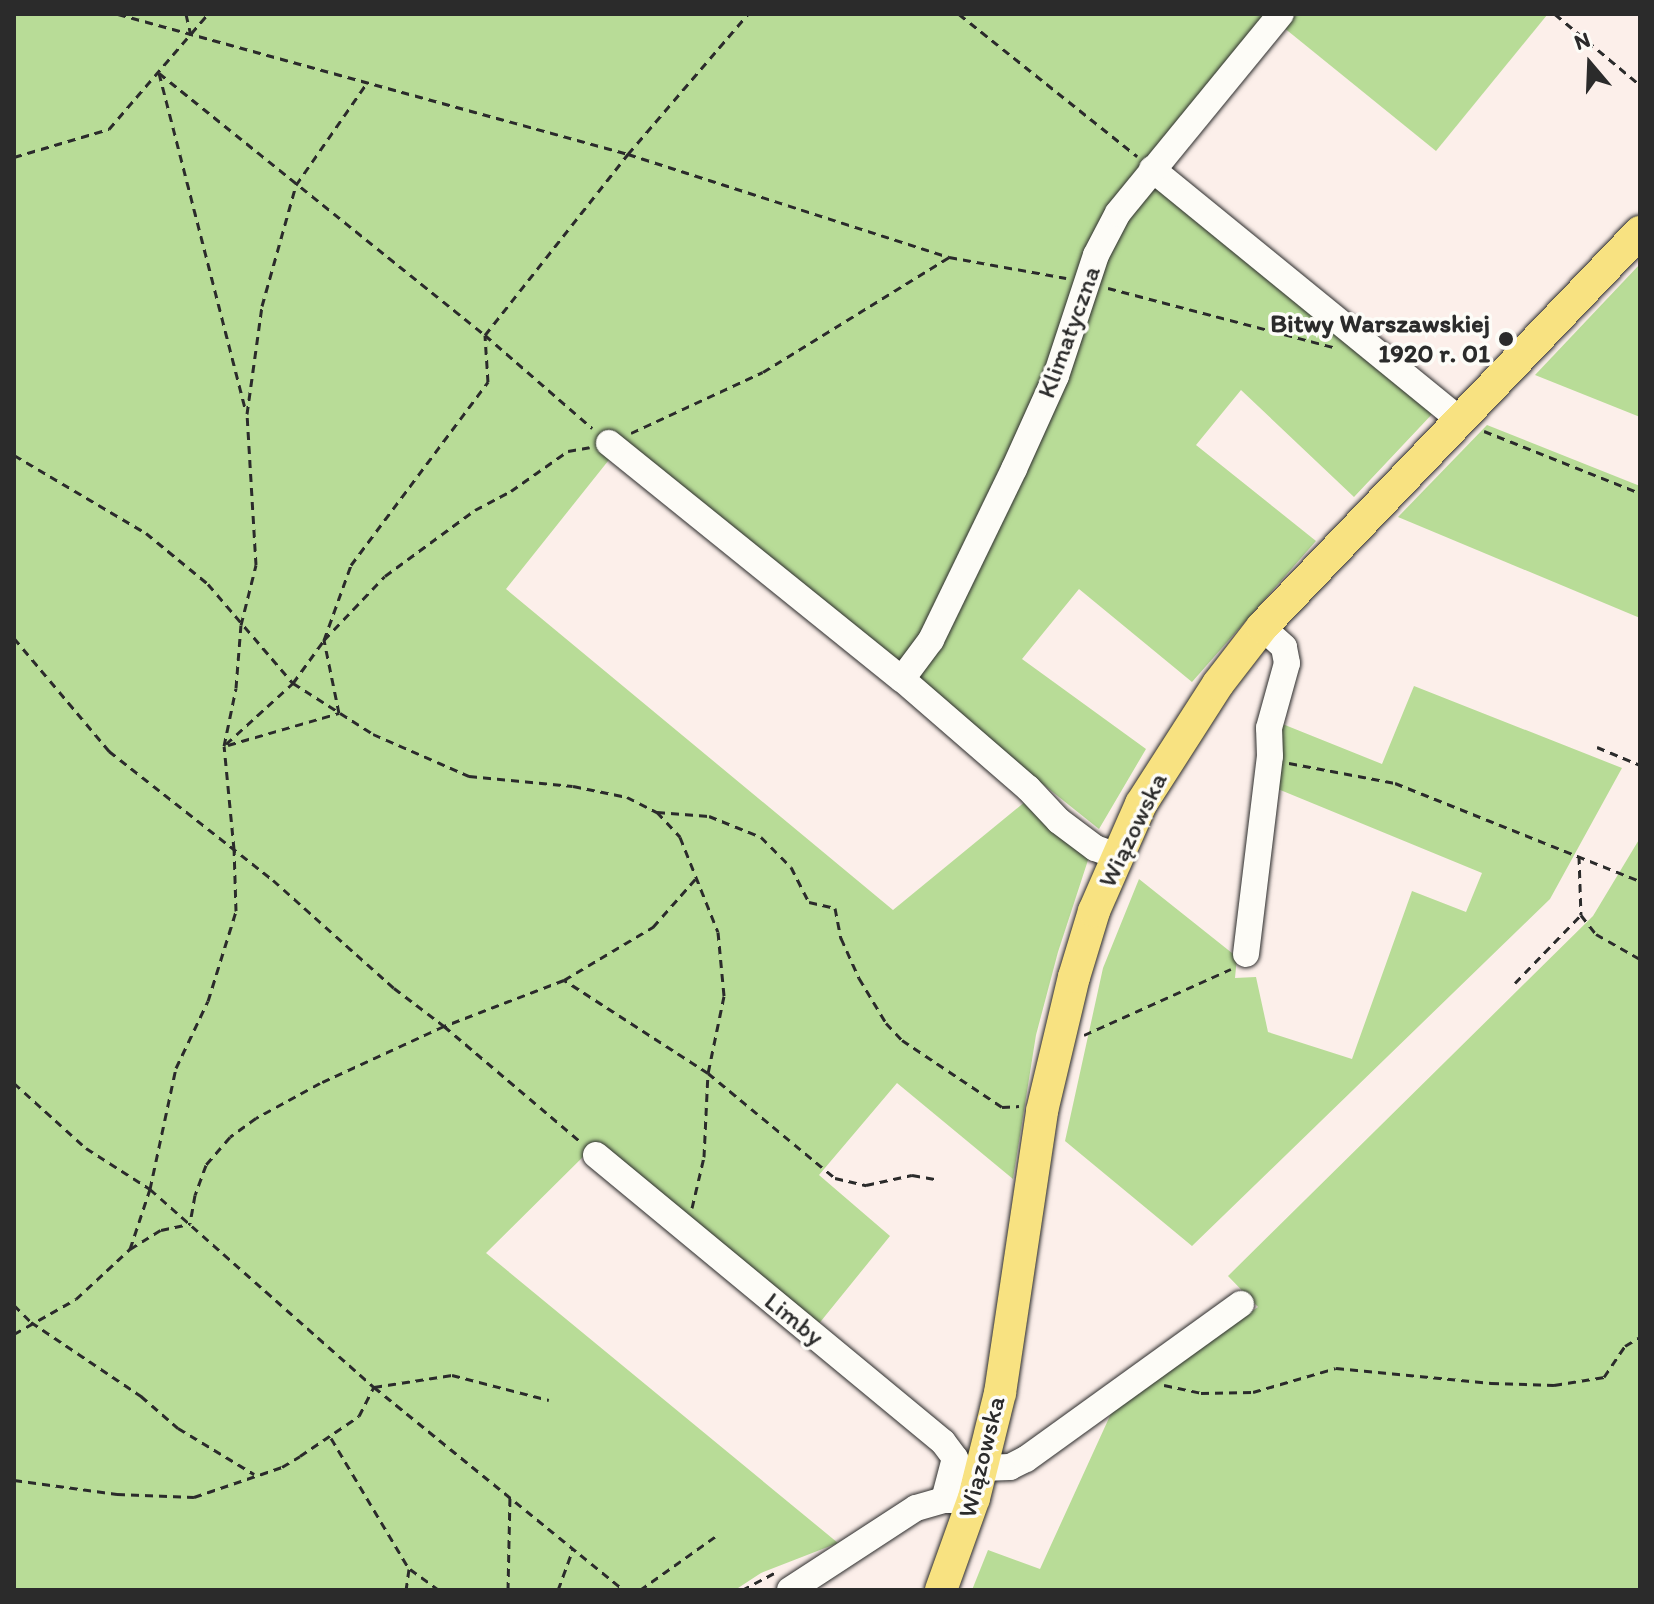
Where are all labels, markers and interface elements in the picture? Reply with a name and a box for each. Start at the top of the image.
north arrow [1550,24,1630,104]
text: N [1571,26,1593,56]
street label: Klimatyczna [1031,262,1107,402]
place label: Bitwy Warszawskiej 1920 r. 01 [1271,308,1490,370]
marker: Bitwy Warszawskiej 1920 r. 01 [1497,330,1515,348]
street label: Wiązowska [1092,767,1174,893]
street label: Limby [758,1286,830,1352]
street label: Wiązowska [952,1393,1012,1521]

